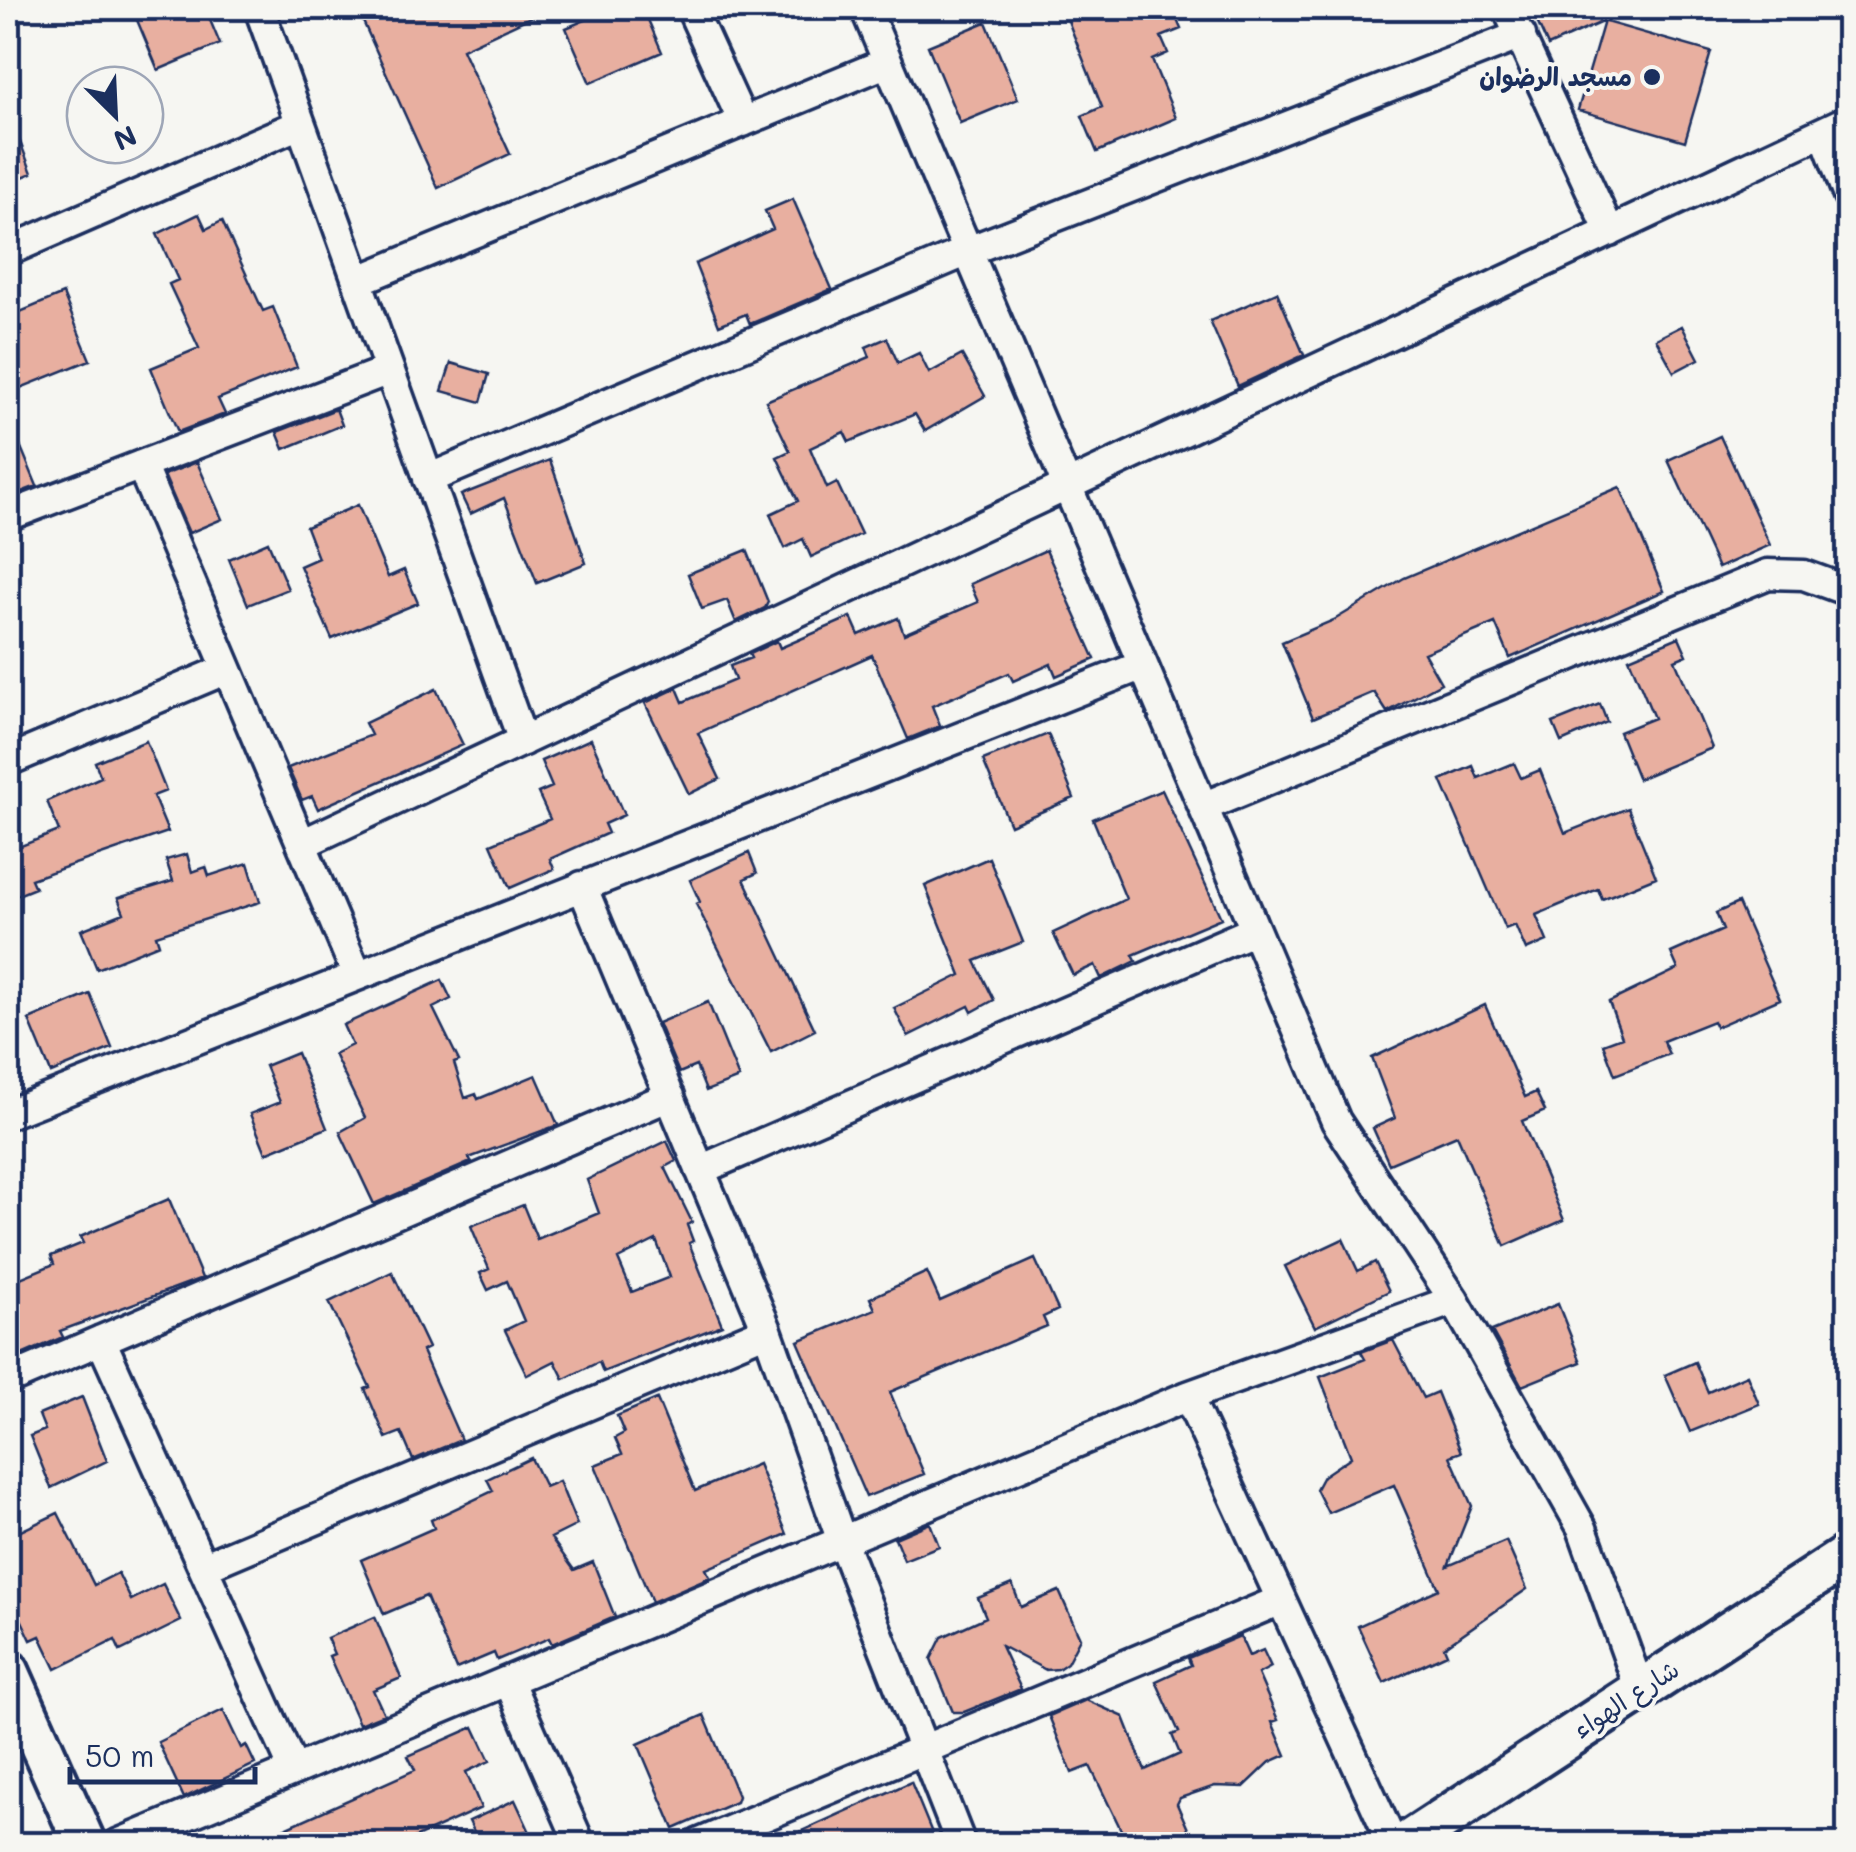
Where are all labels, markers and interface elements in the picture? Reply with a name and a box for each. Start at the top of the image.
place label: مسجد الرضوان [1479,60,1632,93]
north arrow [65,65,165,165]
marker: مسجد الرضوان [1641,66,1663,88]
text: N [109,118,143,160]
street label: شارع الهواء [1566,1652,1686,1747]
scale bar [70,1722,255,1784]
text: 50 m [85,1735,155,1775]

